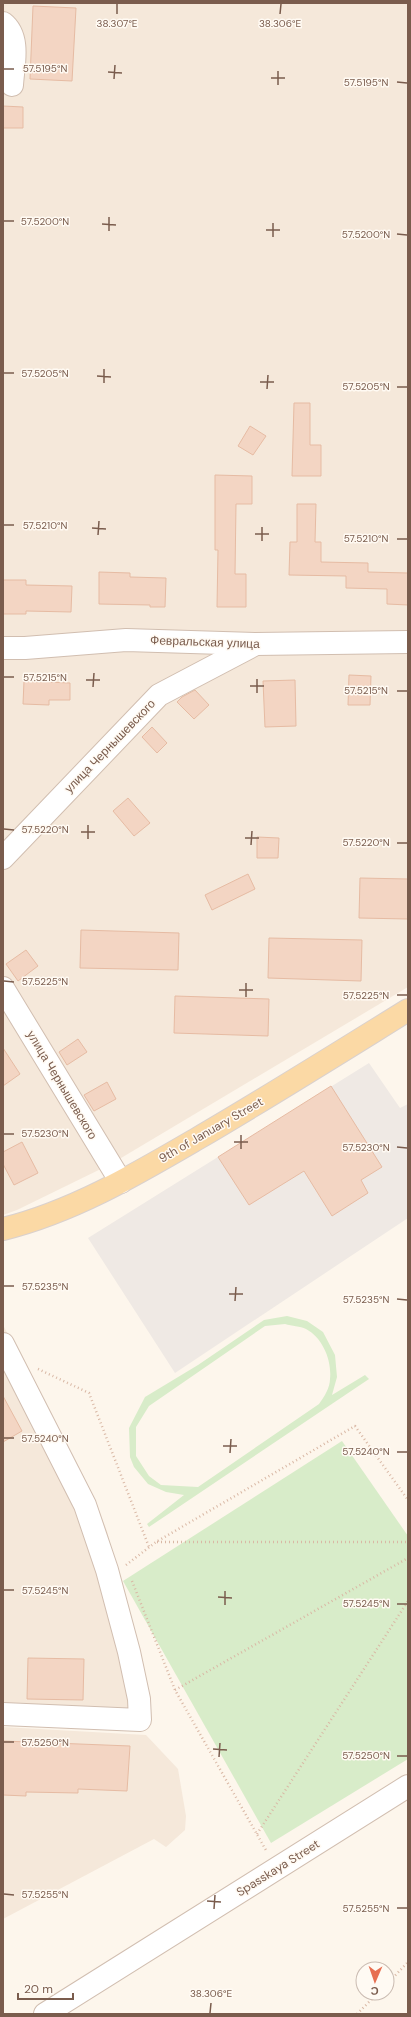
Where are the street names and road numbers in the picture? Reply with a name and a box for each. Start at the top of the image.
street label: Февральская улица [150,632,260,652]
street label: улица Чернышевского [61,696,159,796]
street label: улица Чернышевского [23,1028,101,1143]
street label: 9th of January Street [156,1093,266,1166]
street label: Spasskaya Street [233,1836,323,1900]

